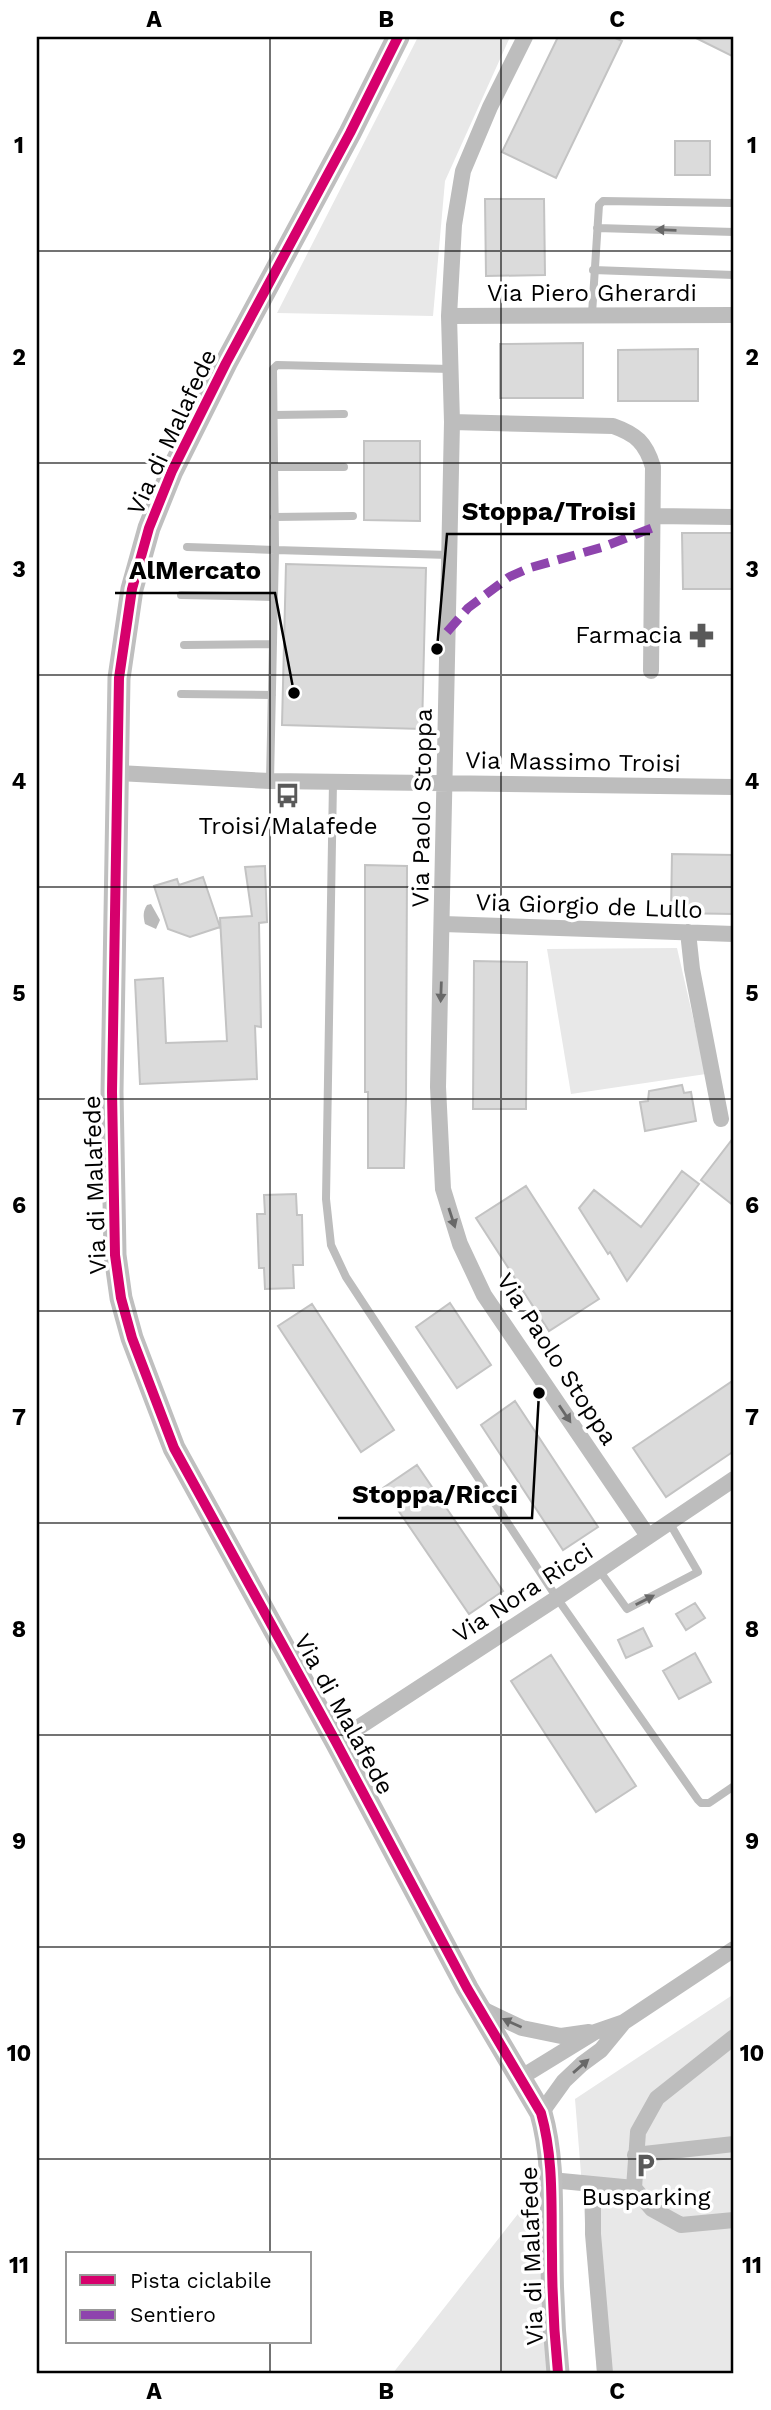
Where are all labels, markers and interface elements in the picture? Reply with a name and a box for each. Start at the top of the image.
text: A [146,6,162,33]
text: B [378,6,394,33]
text: C [609,6,625,33]
text: 1 [14,132,24,159]
text: 1 [747,132,757,159]
one-way arrow [655,224,677,235]
street label: Via Piero Gherardi [487,279,697,307]
text: 2 [12,344,26,371]
text: 2 [745,344,759,371]
street label: Via di Malafede [121,345,223,519]
callout: Stoppa/Troisi [447,487,650,534]
text: Stoppa/Troisi [462,496,636,526]
callout: AlMercato [115,546,275,593]
text: AlMercato [129,555,261,585]
text: 3 [12,556,26,583]
text: 3 [745,556,759,583]
place label: Farmacia [575,621,682,649]
pharmacy icon: Farmacia [688,621,716,649]
street label: Via Paolo Stoppa [406,708,438,908]
street label: Via Massimo Troisi [465,746,681,778]
text: 4 [12,768,27,795]
text: 4 [745,768,760,795]
bus stop icon: Troisi/Malafede [274,781,302,809]
place label: Troisi/Malafede [198,812,378,840]
street label: Via Giorgio de Lullo [475,888,703,924]
text: 5 [12,980,26,1007]
text: 5 [745,980,759,1007]
one-way arrow [435,982,447,1004]
street label: Via di Malafede [78,1095,112,1275]
text: 6 [12,1192,26,1219]
text: 6 [745,1192,759,1219]
one-way arrow [447,1208,458,1229]
street label: Via Paolo Stoppa [491,1268,623,1450]
text: 7 [12,1404,26,1431]
text: 7 [745,1404,759,1431]
one-way arrow [558,1405,571,1424]
callout: Stoppa/Ricci [338,1471,532,1518]
text: Stoppa/Ricci [352,1479,518,1509]
street label: Via Nora Ricci [448,1537,598,1649]
one-way arrow [635,1594,655,1605]
text: 8 [12,1616,26,1643]
text: 8 [745,1616,759,1643]
street label: Via di Malafede [288,1629,400,1799]
text: 9 [12,1828,26,1855]
text: 9 [745,1828,759,1855]
one-way arrow [502,2017,522,2029]
text: 10 [7,2040,31,2067]
text: 10 [740,2040,764,2067]
one-way arrow [572,2058,590,2074]
parking icon: Busparking [632,2152,660,2180]
street label: Via di Malafede [515,2166,549,2346]
place label: Busparking [581,2183,711,2211]
text: 11 [9,2252,29,2279]
legend [66,2252,312,2344]
text: 11 [742,2252,762,2279]
text: Pista ciclabile [130,2268,272,2293]
text: Sentiero [130,2302,216,2327]
text: A [146,2378,162,2405]
text: B [378,2378,394,2405]
text: C [609,2378,625,2405]

